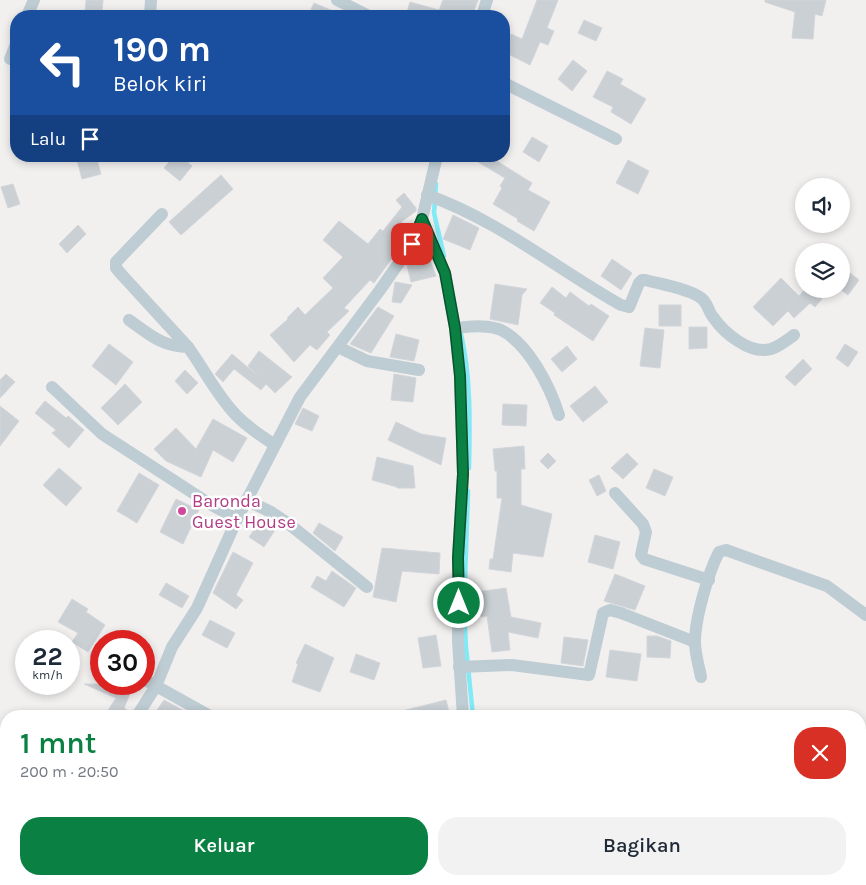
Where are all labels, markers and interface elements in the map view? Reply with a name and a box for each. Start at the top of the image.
text: 190 m [113,29,211,70]
icon: left [30,30,95,95]
text: Belok kiri [113,71,207,97]
icon: arrive [76,125,104,153]
text: Lalu [30,128,66,150]
map controls [795,178,850,298]
button: sound [795,178,850,233]
pin [391,223,433,265]
icon: arrive [398,230,426,258]
button: layers [795,243,850,298]
place label: Baronda Guest House [192,490,296,533]
marker: Baronda Guest House [176,505,188,517]
position arrow [432,576,484,628]
speed limit sign: 30 [90,630,155,695]
text: 22 [32,642,63,671]
text: km/h [32,668,63,682]
text: 1 mnt [20,725,97,761]
button: close [794,727,846,779]
text: 200 m · 20:50 [20,762,118,781]
button: Keluar [20,817,428,875]
button: Bagikan [438,817,846,875]

